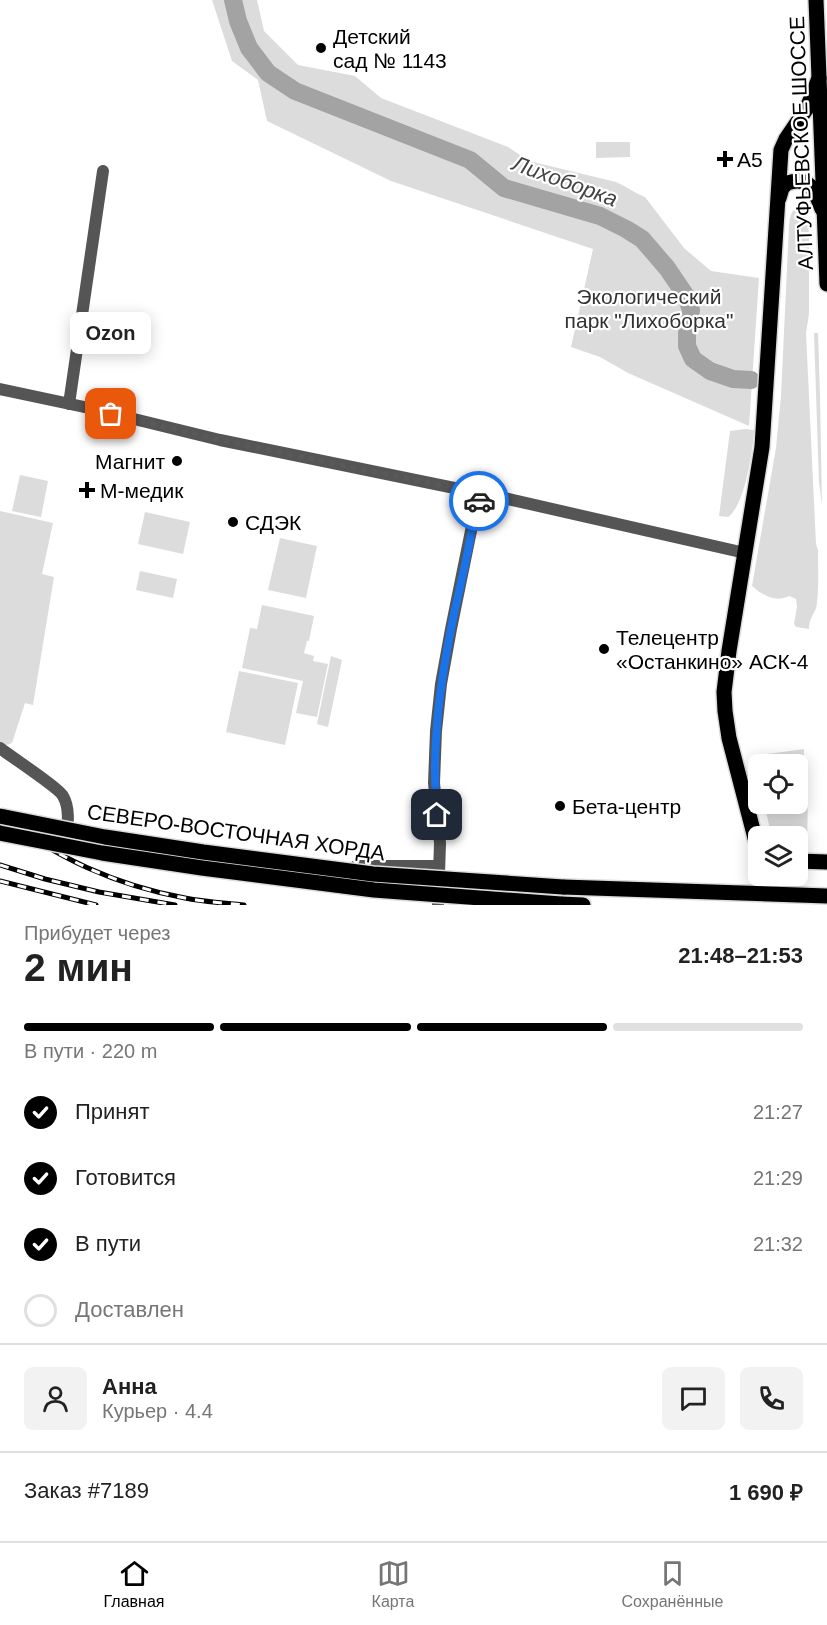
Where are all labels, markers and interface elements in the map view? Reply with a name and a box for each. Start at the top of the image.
street label: АЛТУФЬЕВСКОЕ ШОССЕ [785,16,817,270]
place label: Детский сад № 1143 [333,25,447,72]
marker: Детский сад № 1143 [314,41,328,55]
place label: А5 [737,148,763,171]
water label: Лихоборка [507,150,621,212]
marker: А5 [718,152,732,166]
park label: Экологический парк "Лихоборка" [565,285,733,332]
callout: Ozon [70,312,152,354]
text: Ozon [86,322,136,344]
pin [85,388,136,439]
icon: bag [94,397,127,430]
place label: Магнит [95,450,165,473]
marker: Магнит [170,454,184,468]
courier [449,471,509,531]
place label: М-медик [100,479,184,502]
marker: М-медик [78,481,96,499]
icon: car [463,485,496,518]
place label: СДЭК [245,511,302,534]
marker: СДЭК [226,515,240,529]
place label: Телецентр «Останкино» АСК-4 [616,626,809,673]
marker: Телецентр «Останкино» АСК-4 [597,642,611,656]
map controls [748,754,808,886]
button: locate [748,754,808,814]
pin [411,789,462,840]
place label: Бета-центр [572,795,681,818]
icon: home [420,798,453,831]
marker: Бета-центр [553,799,567,813]
street label: СЕВЕРО-ВОСТОЧНАЯ ХОРДА [86,800,386,864]
button: layers [748,826,808,886]
text: Прибудет через [24,922,170,944]
text: 21:48–21:53 [678,943,803,968]
text: 2 мин [24,946,133,989]
text: В пути · 220 m [24,1040,157,1062]
icon: check [24,1096,57,1129]
text: Принят [75,1099,149,1124]
text: 21:27 [753,1101,803,1123]
icon: check [24,1162,57,1195]
text: Готовится [75,1165,176,1190]
text: 21:29 [753,1167,803,1189]
icon: check [24,1228,57,1261]
text: В пути [75,1231,141,1256]
text: 21:32 [753,1233,803,1255]
text: Доставлен [75,1297,184,1322]
button: person [24,1367,87,1430]
button: chat [662,1367,725,1430]
button: phone [740,1367,803,1430]
text: Анна [102,1374,157,1399]
text: Курьер · 4.4 [102,1400,213,1422]
text: Заказ #7189 [24,1478,149,1503]
text: 1 690 ₽ [729,1480,803,1505]
tab: Главная [104,1557,164,1611]
tab: Карта [372,1557,414,1611]
tab: Сохранённые [622,1557,723,1611]

